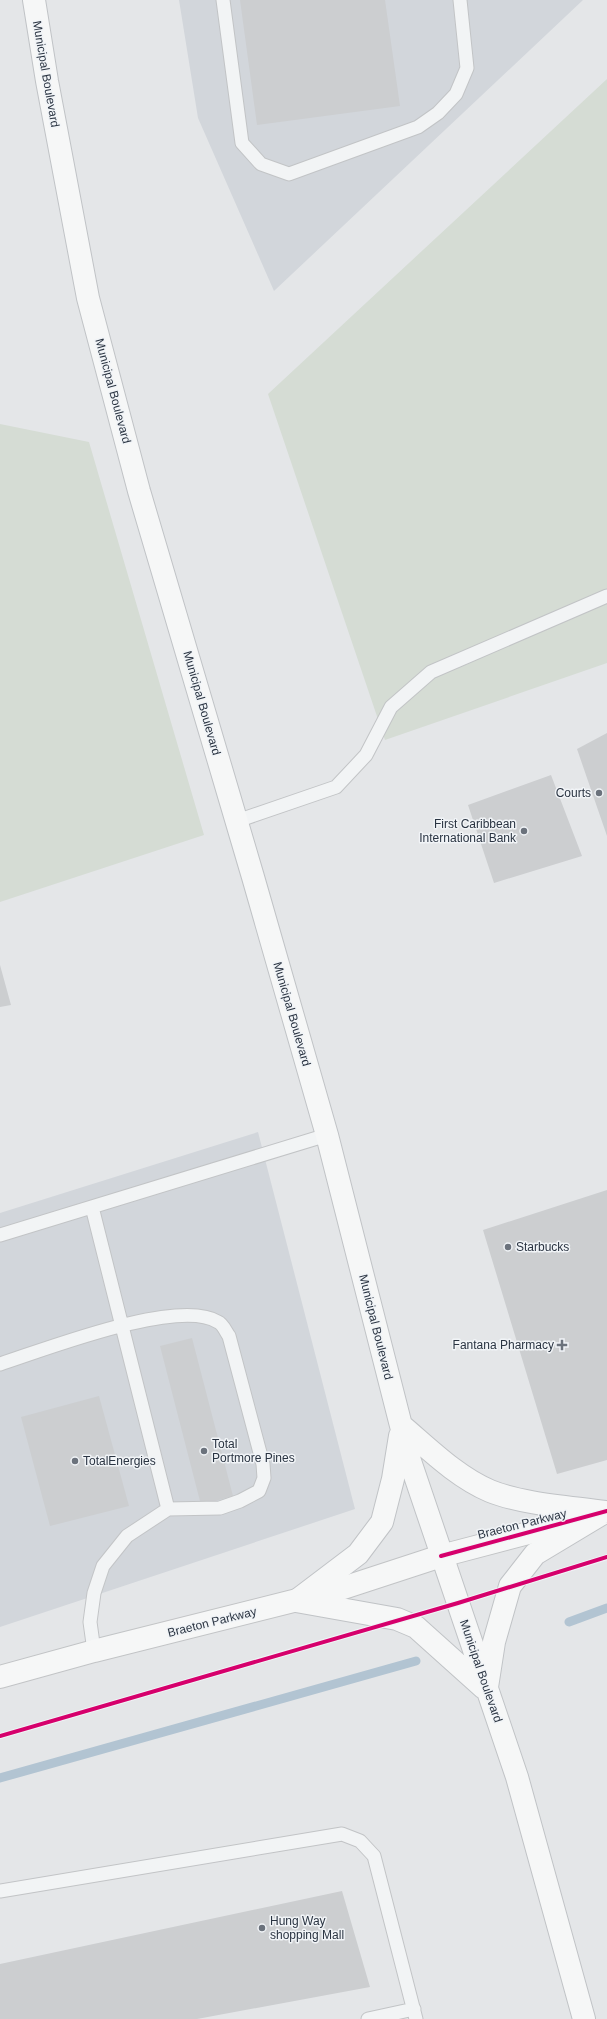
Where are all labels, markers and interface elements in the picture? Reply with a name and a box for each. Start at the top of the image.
street label: Municipal Boulevard [30,20,62,128]
street label: Municipal Boulevard [92,337,134,445]
street label: Municipal Boulevard [180,649,224,757]
place label: Courts [556,786,591,800]
marker: Courts [594,788,604,798]
place label: First Caribbean International Bank [419,817,517,845]
marker: First Caribbean International Bank [519,826,529,836]
street label: Municipal Boulevard [270,960,314,1068]
place label: Starbucks [516,1240,569,1254]
marker: Starbucks [503,1242,513,1252]
street label: Municipal Boulevard [356,1273,396,1381]
place label: Fantana Pharmacy [453,1338,554,1352]
marker: Fantana Pharmacy [557,1340,567,1350]
place label: Total Portmore Pines [212,1437,295,1465]
marker: Total Portmore Pines [199,1446,209,1456]
place label: TotalEnergies [83,1454,156,1468]
marker: TotalEnergies [70,1456,80,1466]
street label: Braeton Parkway [476,1506,568,1542]
street label: Braeton Parkway [166,1604,258,1640]
street label: Municipal Boulevard [457,1618,505,1724]
place label: Hung Way shopping Mall [270,1914,344,1942]
marker: Hung Way shopping Mall [257,1923,267,1933]

